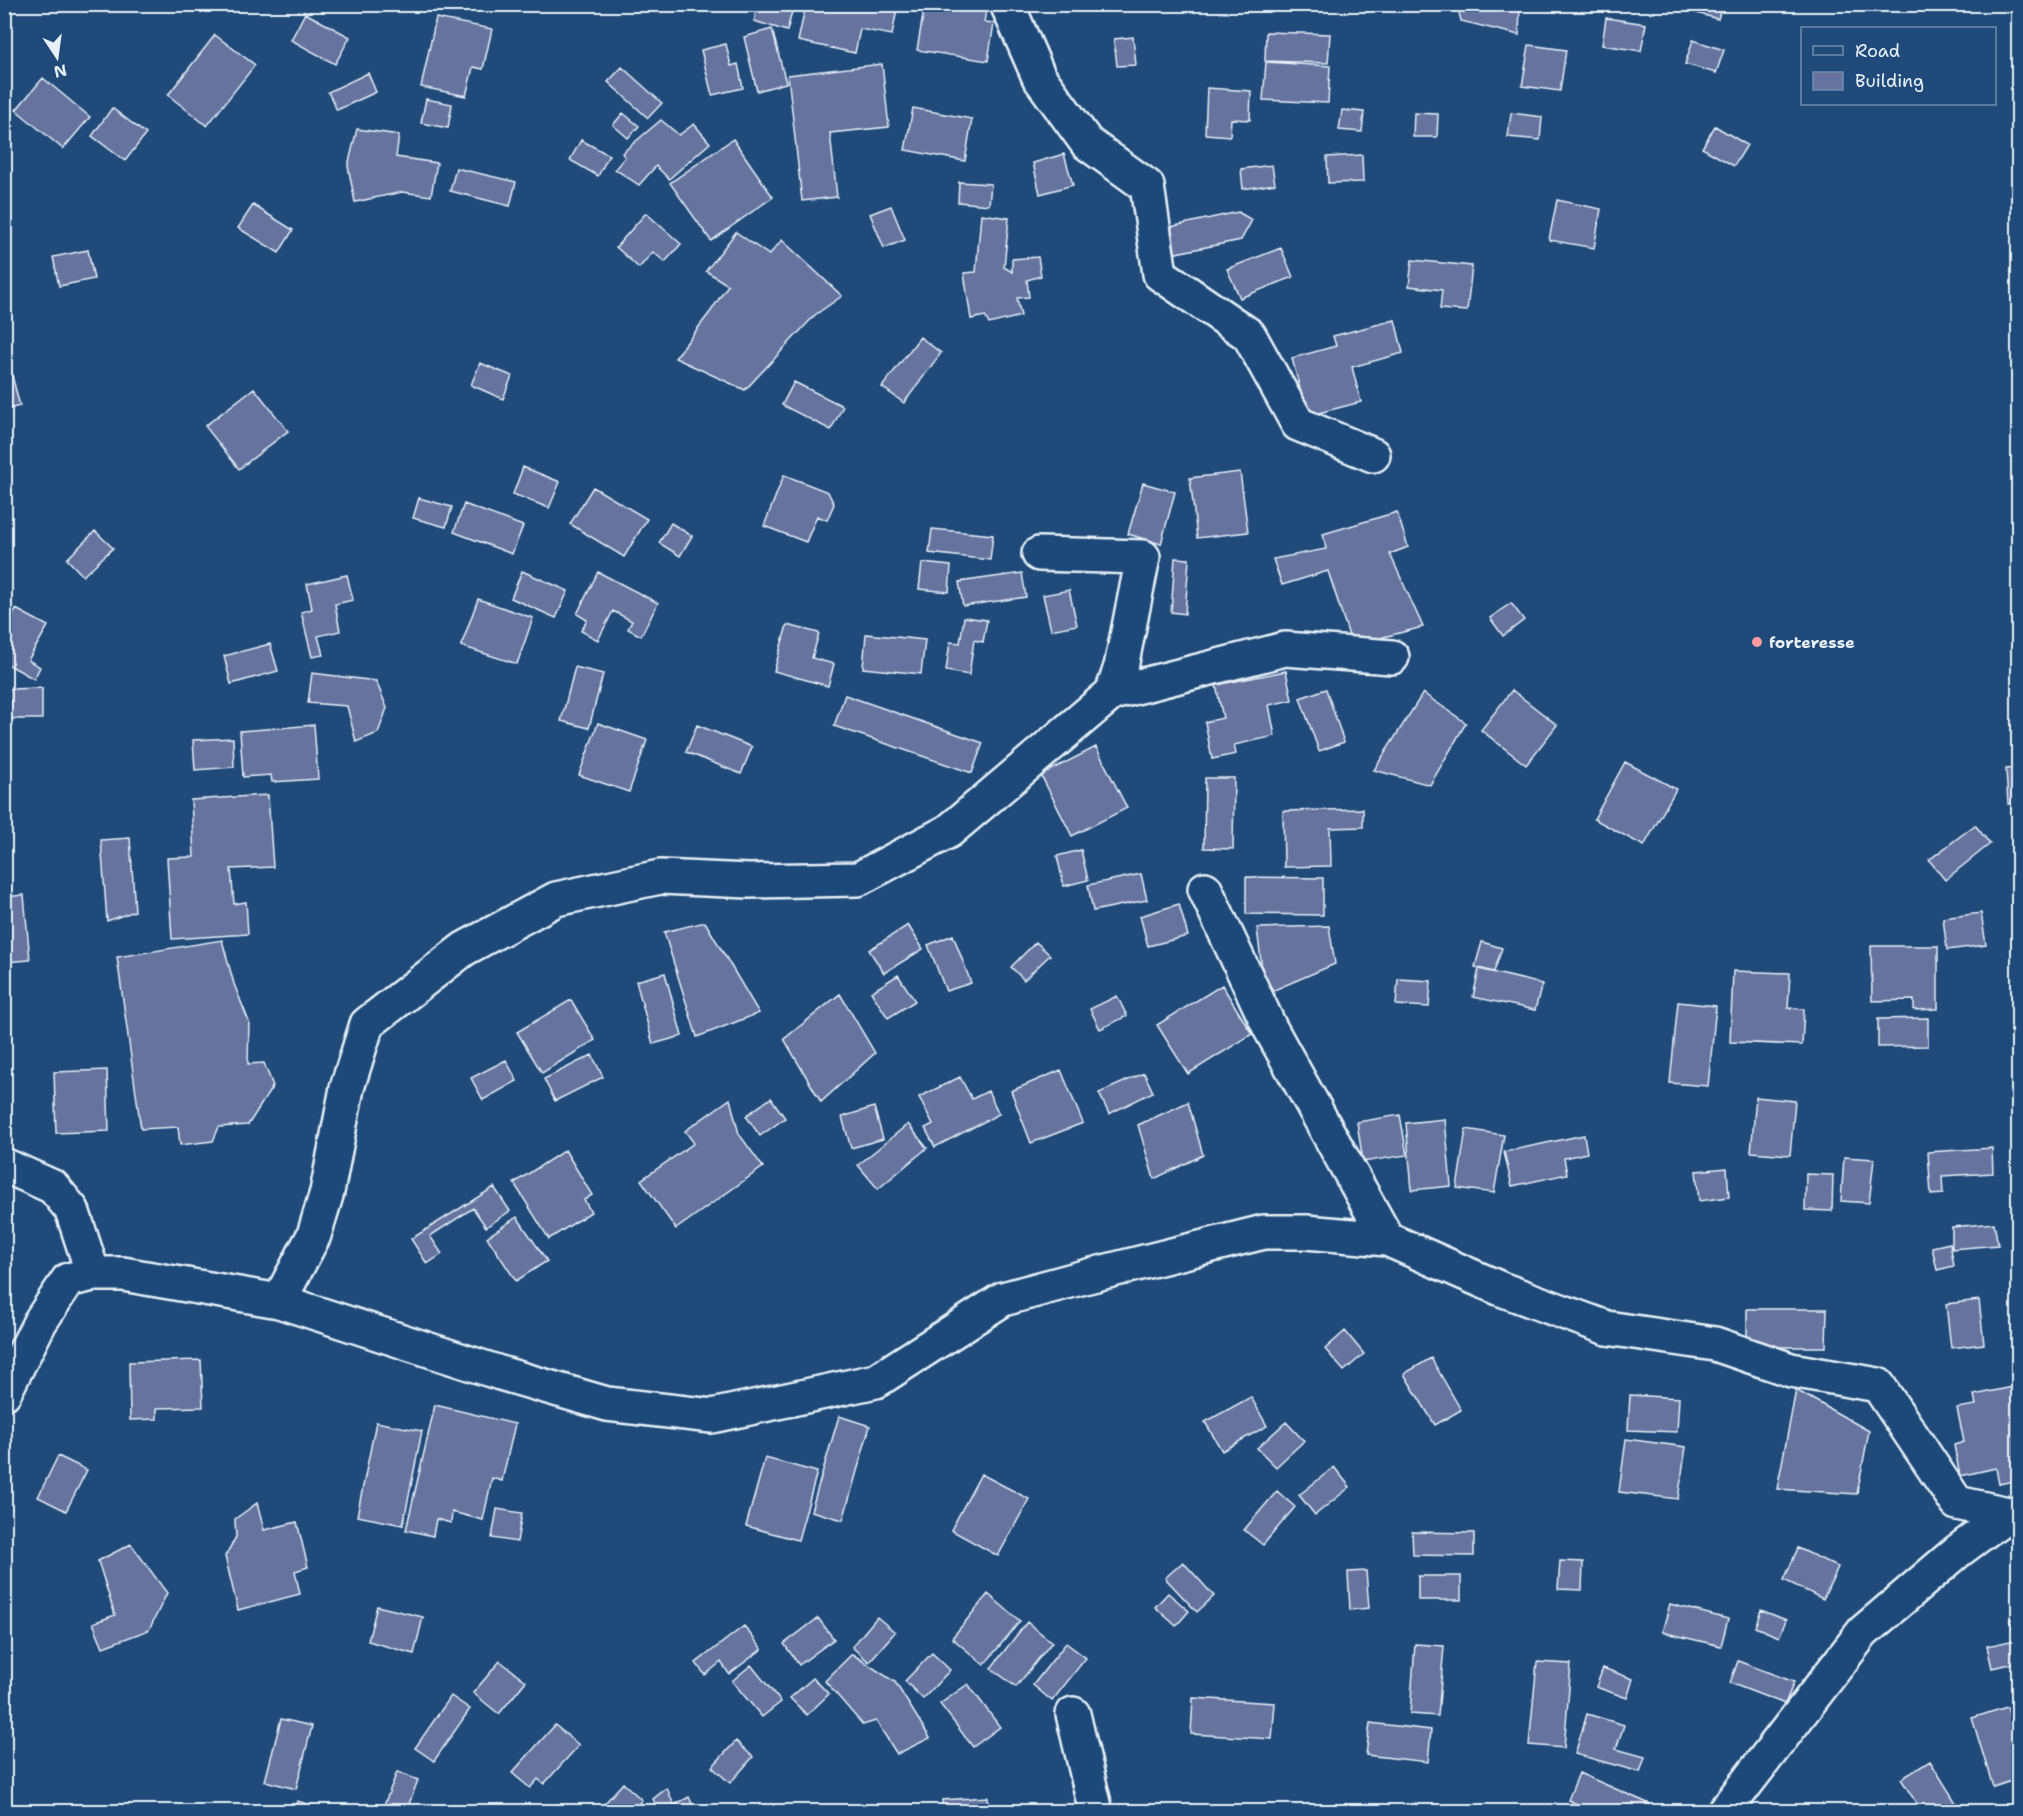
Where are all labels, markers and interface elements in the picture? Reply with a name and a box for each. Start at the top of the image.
north arrow [27,27,87,87]
legend [1801,27,1996,105]
text: Road [1855,39,1900,63]
text: N [52,59,69,83]
text: Building [1855,69,1924,93]
place label: forteresse [1769,632,1855,653]
marker: forteresse [1750,635,1764,649]

